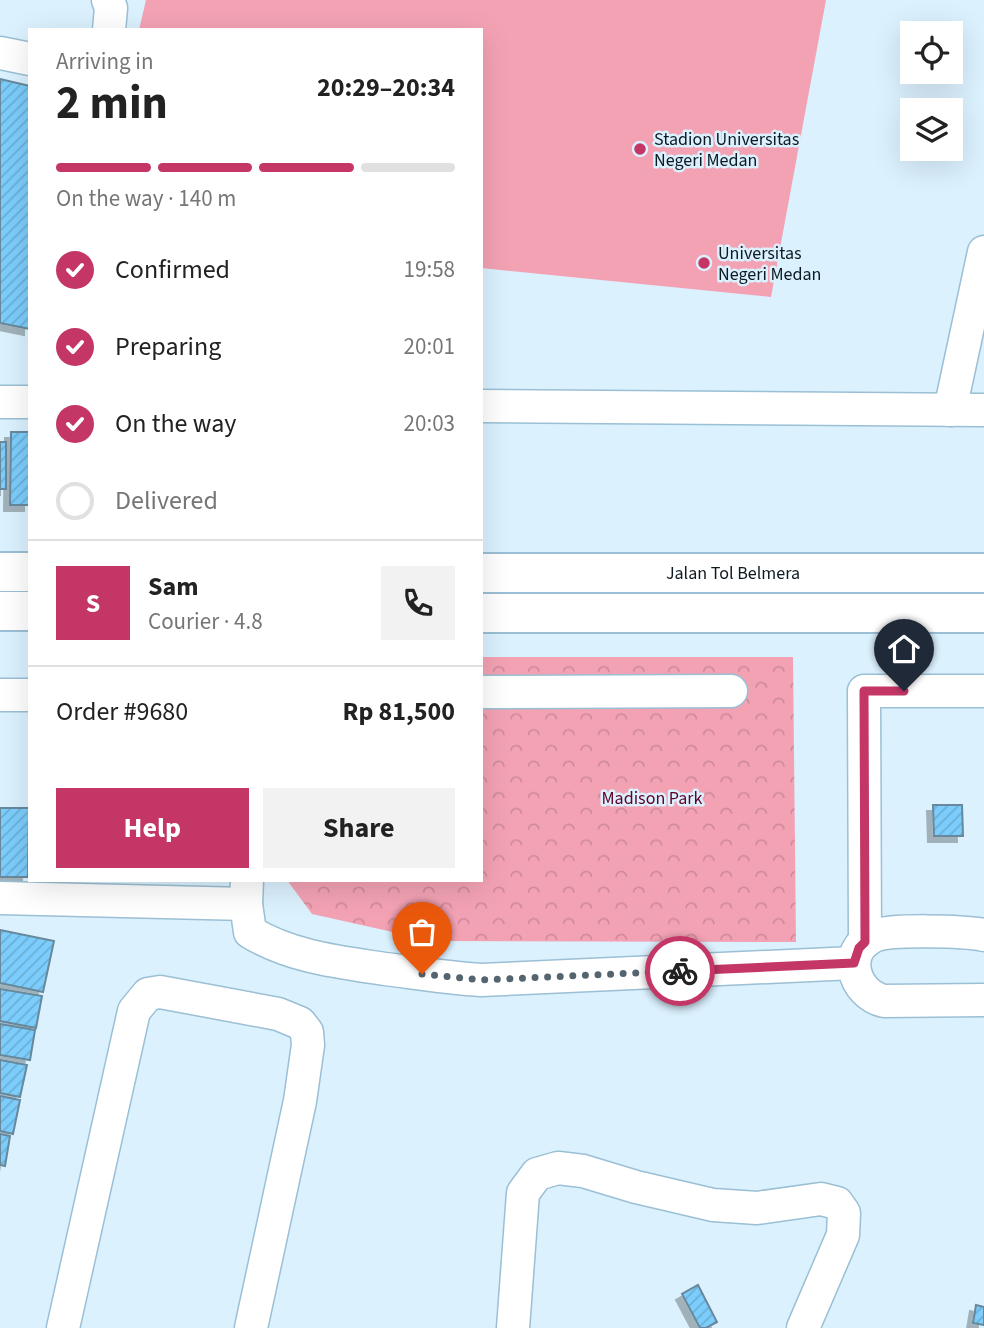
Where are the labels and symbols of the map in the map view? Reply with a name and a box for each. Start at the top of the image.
place label: Stadion Universitas Negeri Medan [654,127,799,173]
marker: Stadion Universitas Negeri Medan [632,141,648,157]
place label: Universitas Negeri Medan [718,241,821,287]
marker: Universitas Negeri Medan [696,255,712,271]
street label: Jalan Tol Belmera [666,561,800,586]
pin [874,619,934,691]
park label: Madison Park [602,786,703,811]
pin [392,902,452,974]
courier [645,936,715,1006]

